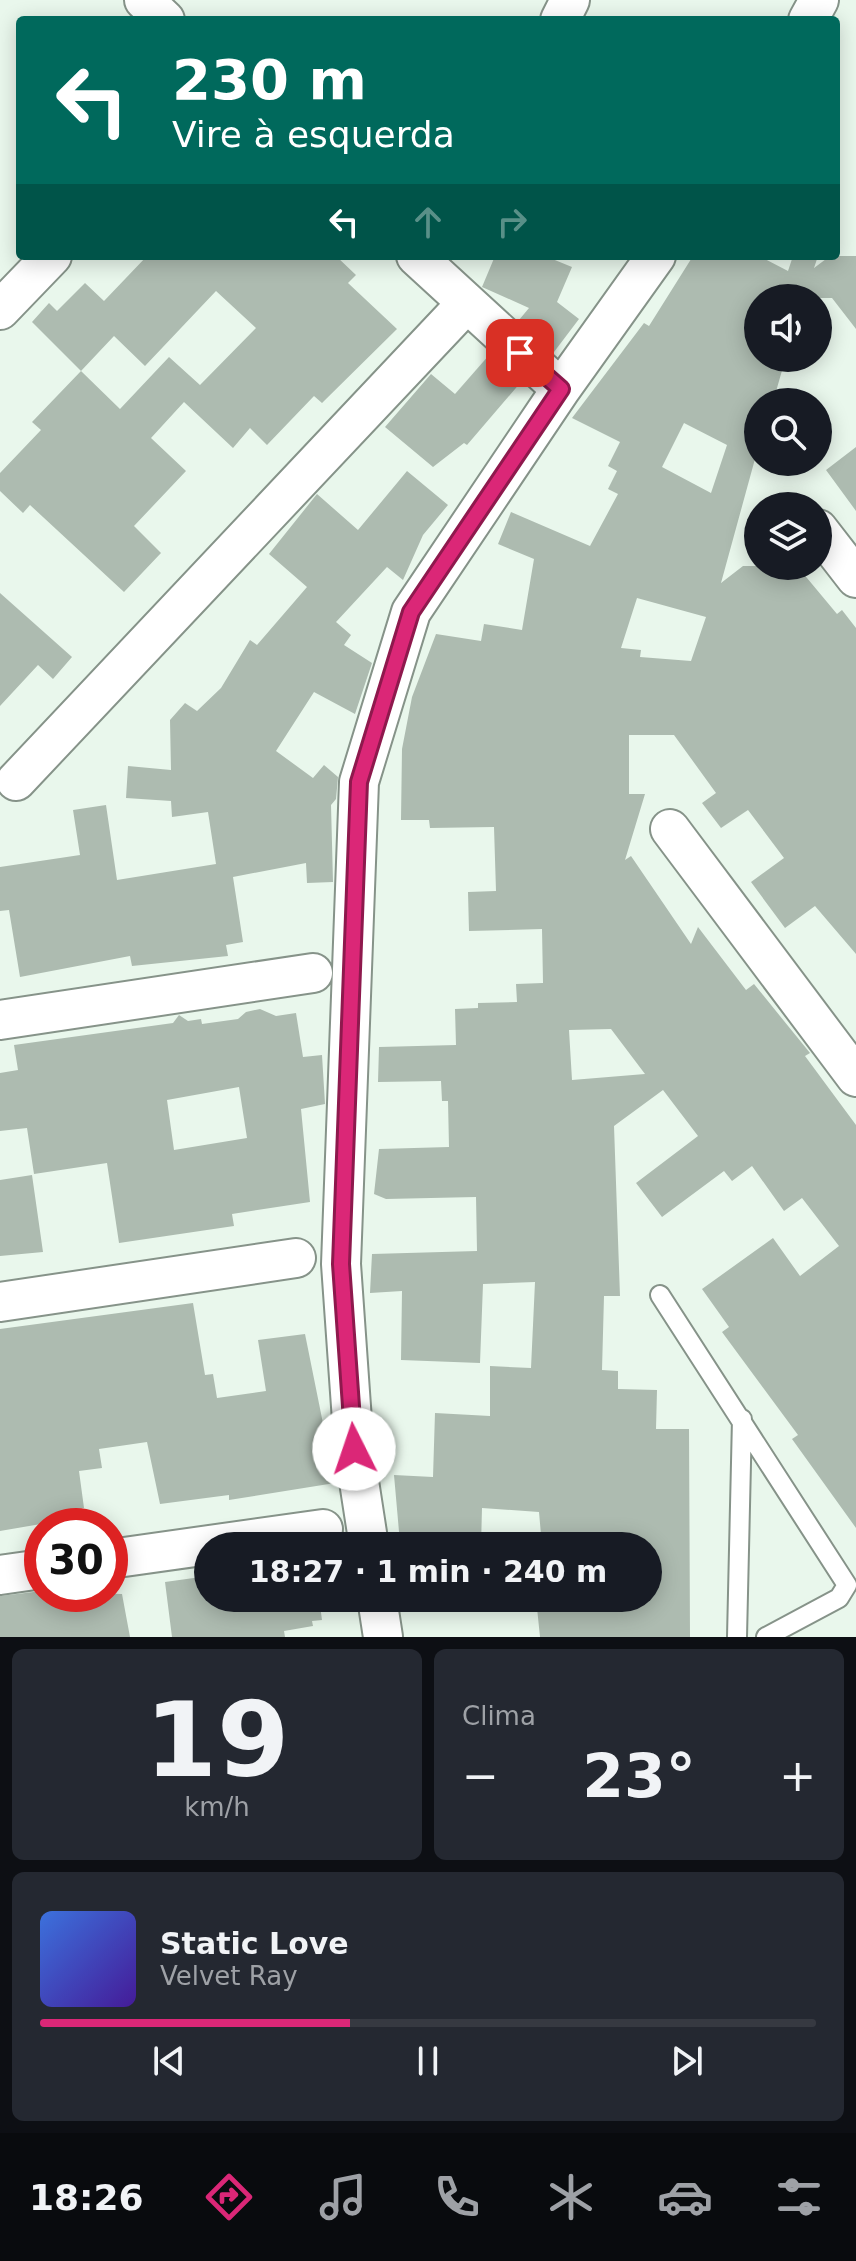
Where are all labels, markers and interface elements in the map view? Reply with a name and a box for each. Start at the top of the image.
text: 230 m [172,47,367,112]
icon: left [40,48,144,152]
text: Vire à esquerda [172,114,455,155]
icon: left [322,200,366,244]
icon: ahead [406,200,450,244]
icon: right [490,200,534,244]
map controls [744,284,832,580]
button: sound [744,284,832,372]
pin [486,319,554,387]
icon: arrive [498,331,542,375]
button: search [744,388,832,476]
button: layers [744,492,832,580]
position arrow [312,1407,396,1491]
speed limit sign: 30 [24,1508,128,1612]
text: 18:27 · 1 min · 240 m [249,1554,607,1589]
text: 19 [145,1679,289,1801]
text: Clima [462,1701,536,1731]
text: 23° [582,1741,696,1811]
text: − [462,1750,499,1801]
text: + [779,1750,816,1801]
text: km/h [184,1792,250,1822]
text: Static Love [160,1926,349,1961]
text: Velvet Ray [160,1961,298,1991]
icon: previous [147,2039,191,2083]
icon: pause [406,2039,450,2083]
icon: next [665,2039,709,2083]
icon: directions [201,2169,257,2225]
icon: music [315,2169,371,2225]
icon: phone [429,2169,485,2225]
icon: climate [543,2169,599,2225]
icon: car [657,2169,713,2225]
icon: filters [771,2169,827,2225]
text: 18:26 [29,2177,144,2218]

